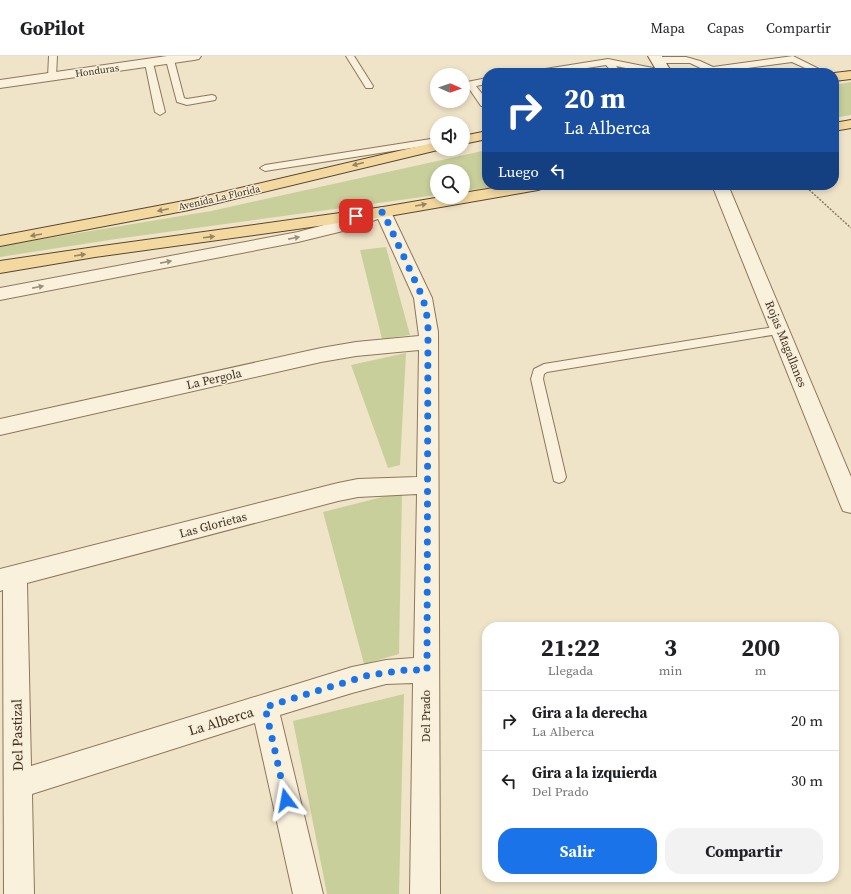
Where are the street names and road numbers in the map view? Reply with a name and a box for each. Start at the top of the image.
street label: Honduras [74,61,120,80]
street label: Avenida La Florida [177,182,262,213]
street label: Rojas Magallanes [761,298,811,390]
street label: La Pergola [185,365,244,393]
street label: Las Glorietas [177,508,249,542]
street label: Del Prado [418,689,434,742]
street label: Del Pastizal [6,699,28,771]
street label: La Alberca [186,701,257,740]

